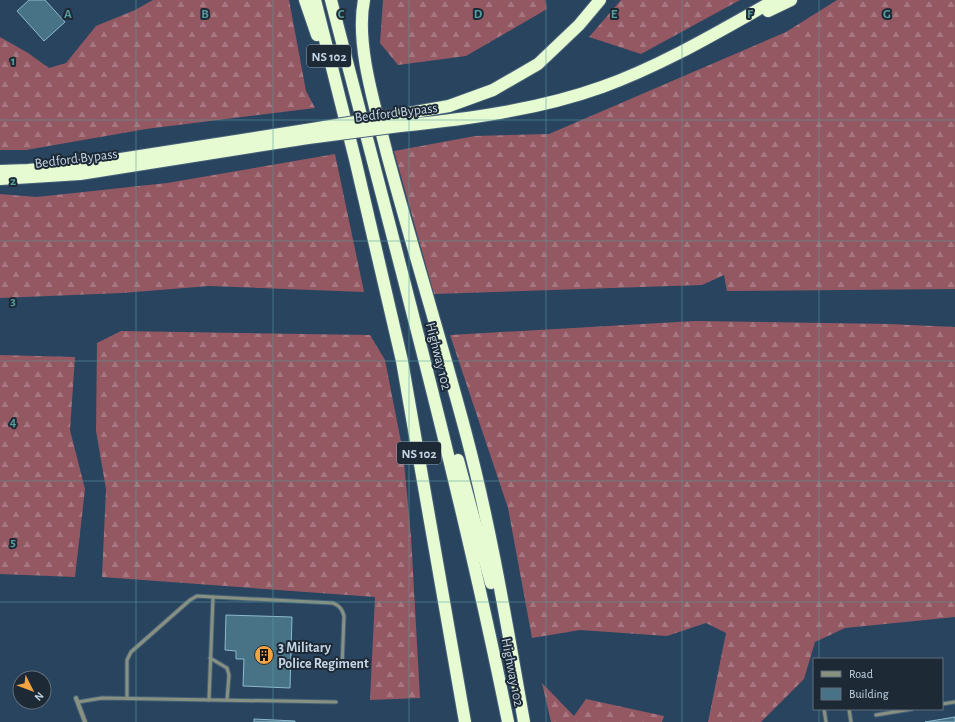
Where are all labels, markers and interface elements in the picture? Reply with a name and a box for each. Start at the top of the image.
text: A [64,8,72,21]
text: B [201,8,209,21]
text: C [338,8,345,21]
text: D [474,8,483,21]
text: E [611,8,618,21]
text: F [747,8,754,21]
text: G [883,8,891,21]
road number: NS 102 [307,45,351,67]
text: 1 [11,55,15,68]
street label: Bedford Bypass [354,101,438,125]
street label: Bedford Bypass [34,147,118,171]
text: 2 [10,175,16,188]
text: 3 [10,295,16,308]
street label: Highway 102 [423,321,453,391]
text: 4 [10,416,17,429]
road number: NS 102 [397,442,441,464]
text: 5 [10,536,16,549]
street label: Highway 102 [499,637,525,707]
place label: 3 Military Police Regiment [278,641,369,671]
building icon: 3 Military Police Regiment [253,644,275,666]
legend [813,658,943,710]
text: Road [849,668,873,680]
north arrow [12,670,52,710]
text: Building [849,688,889,700]
text: N [32,690,46,703]

